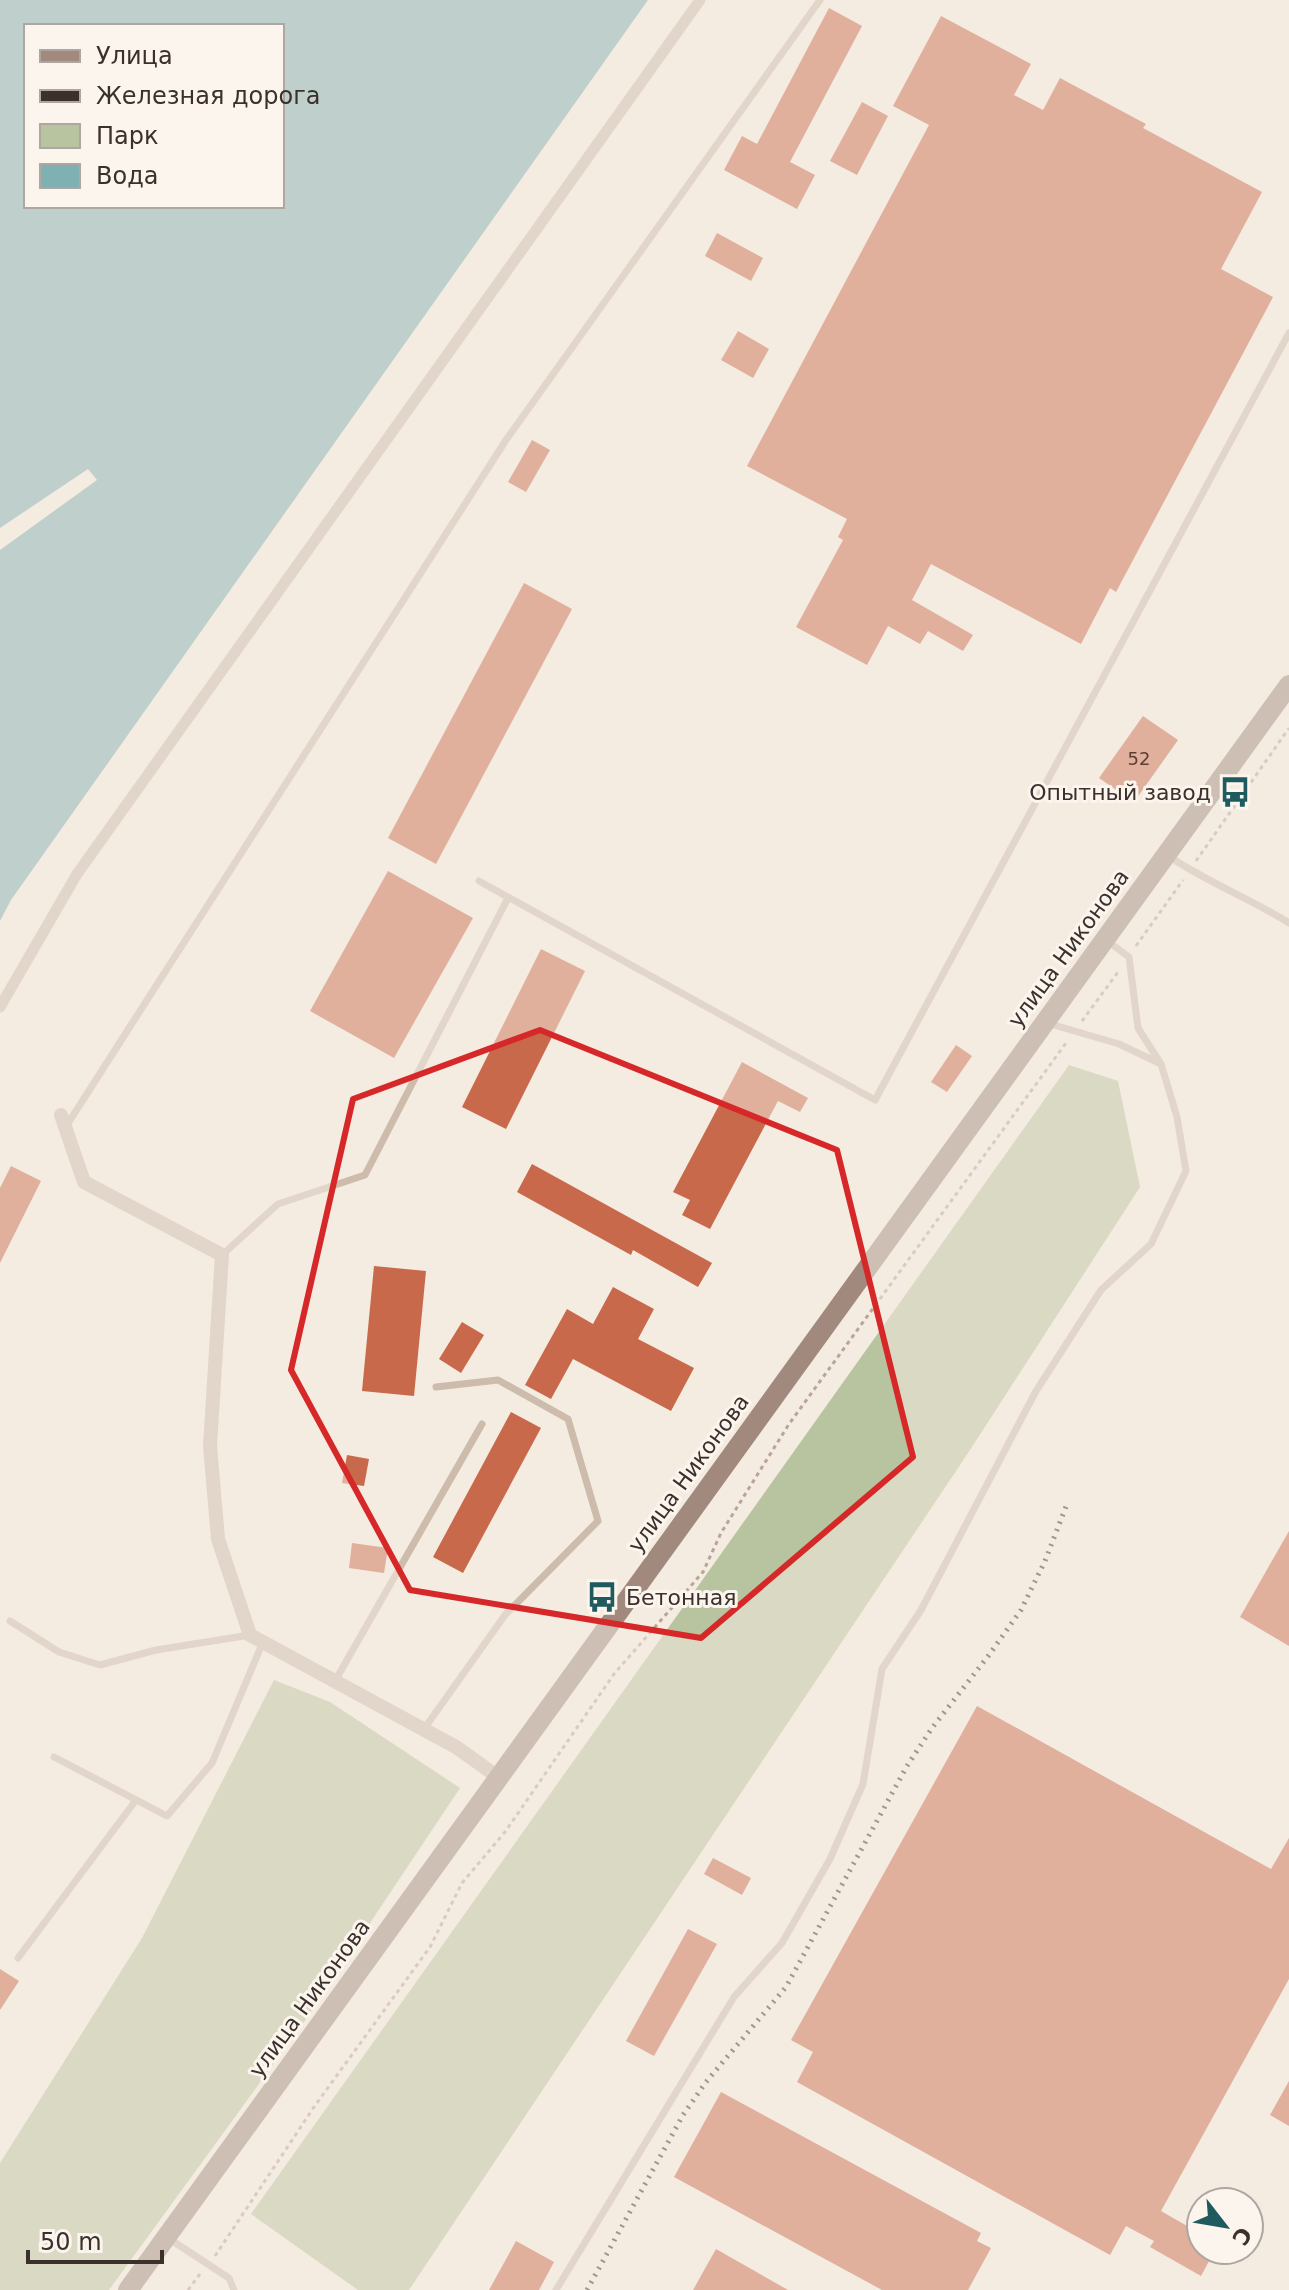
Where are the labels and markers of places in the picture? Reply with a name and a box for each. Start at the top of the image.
bus stop icon: Опытный завод [1218,775,1252,809]
place label: Опытный завод [1029,780,1211,805]
bus stop icon: Бетонная [585,1580,619,1614]
place label: Бетонная [626,1585,736,1610]

